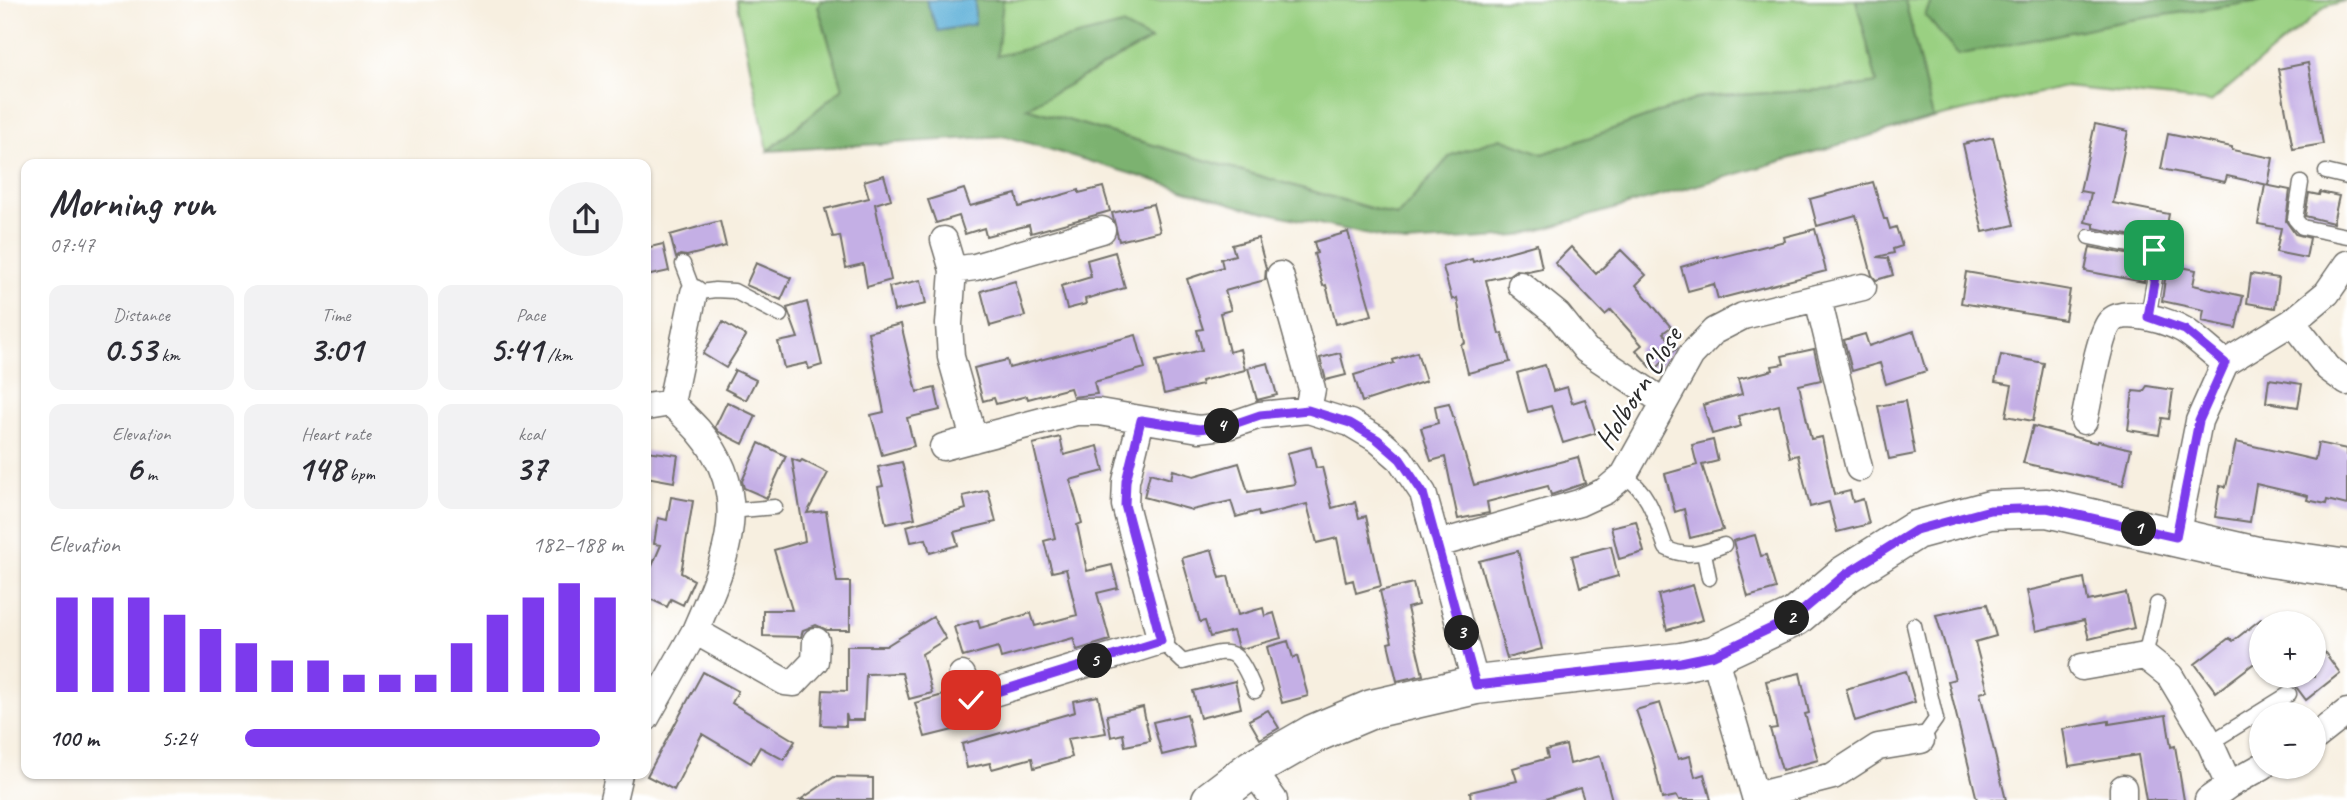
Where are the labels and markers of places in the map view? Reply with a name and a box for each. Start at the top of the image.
pin [2124,220,2184,280]
pin: 4 [1204,408,1240,444]
pin: 1 [2122,512,2156,546]
pin: 2 [1774,600,1810,636]
pin: 3 [1444,616,1480,650]
pin: 5 [1078,644,1112,678]
pin [941,670,1001,730]

